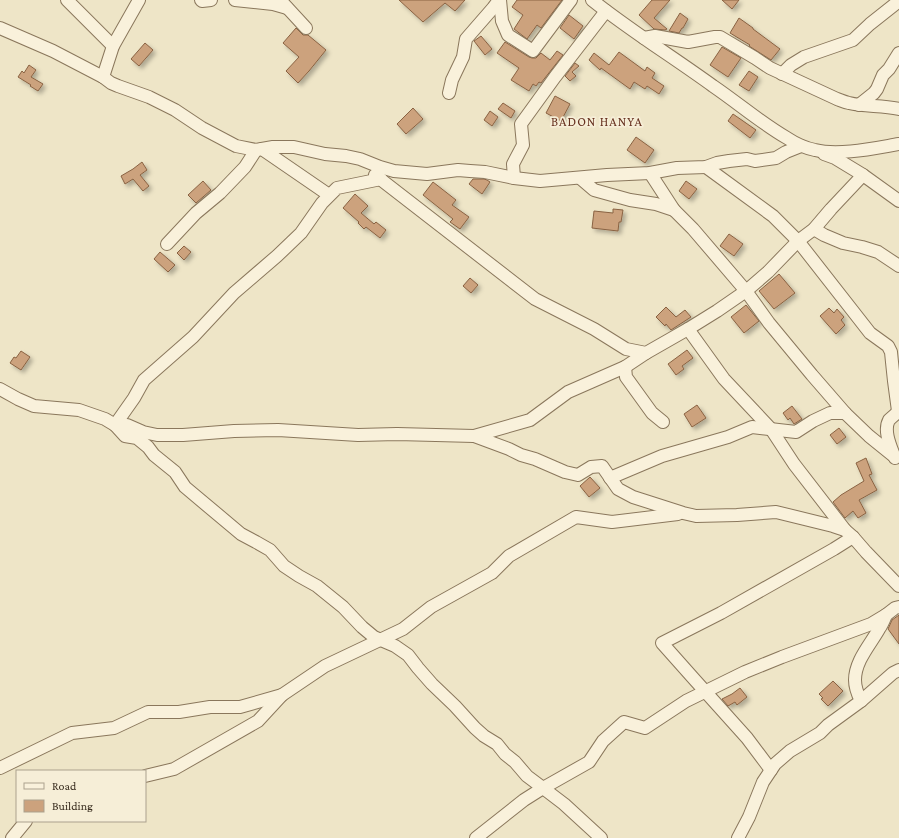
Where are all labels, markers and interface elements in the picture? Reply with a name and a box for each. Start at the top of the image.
district label: BADON HANYA [551,114,643,129]
legend [16,770,146,822]
text: Road [52,779,77,793]
text: Building [52,799,93,813]

